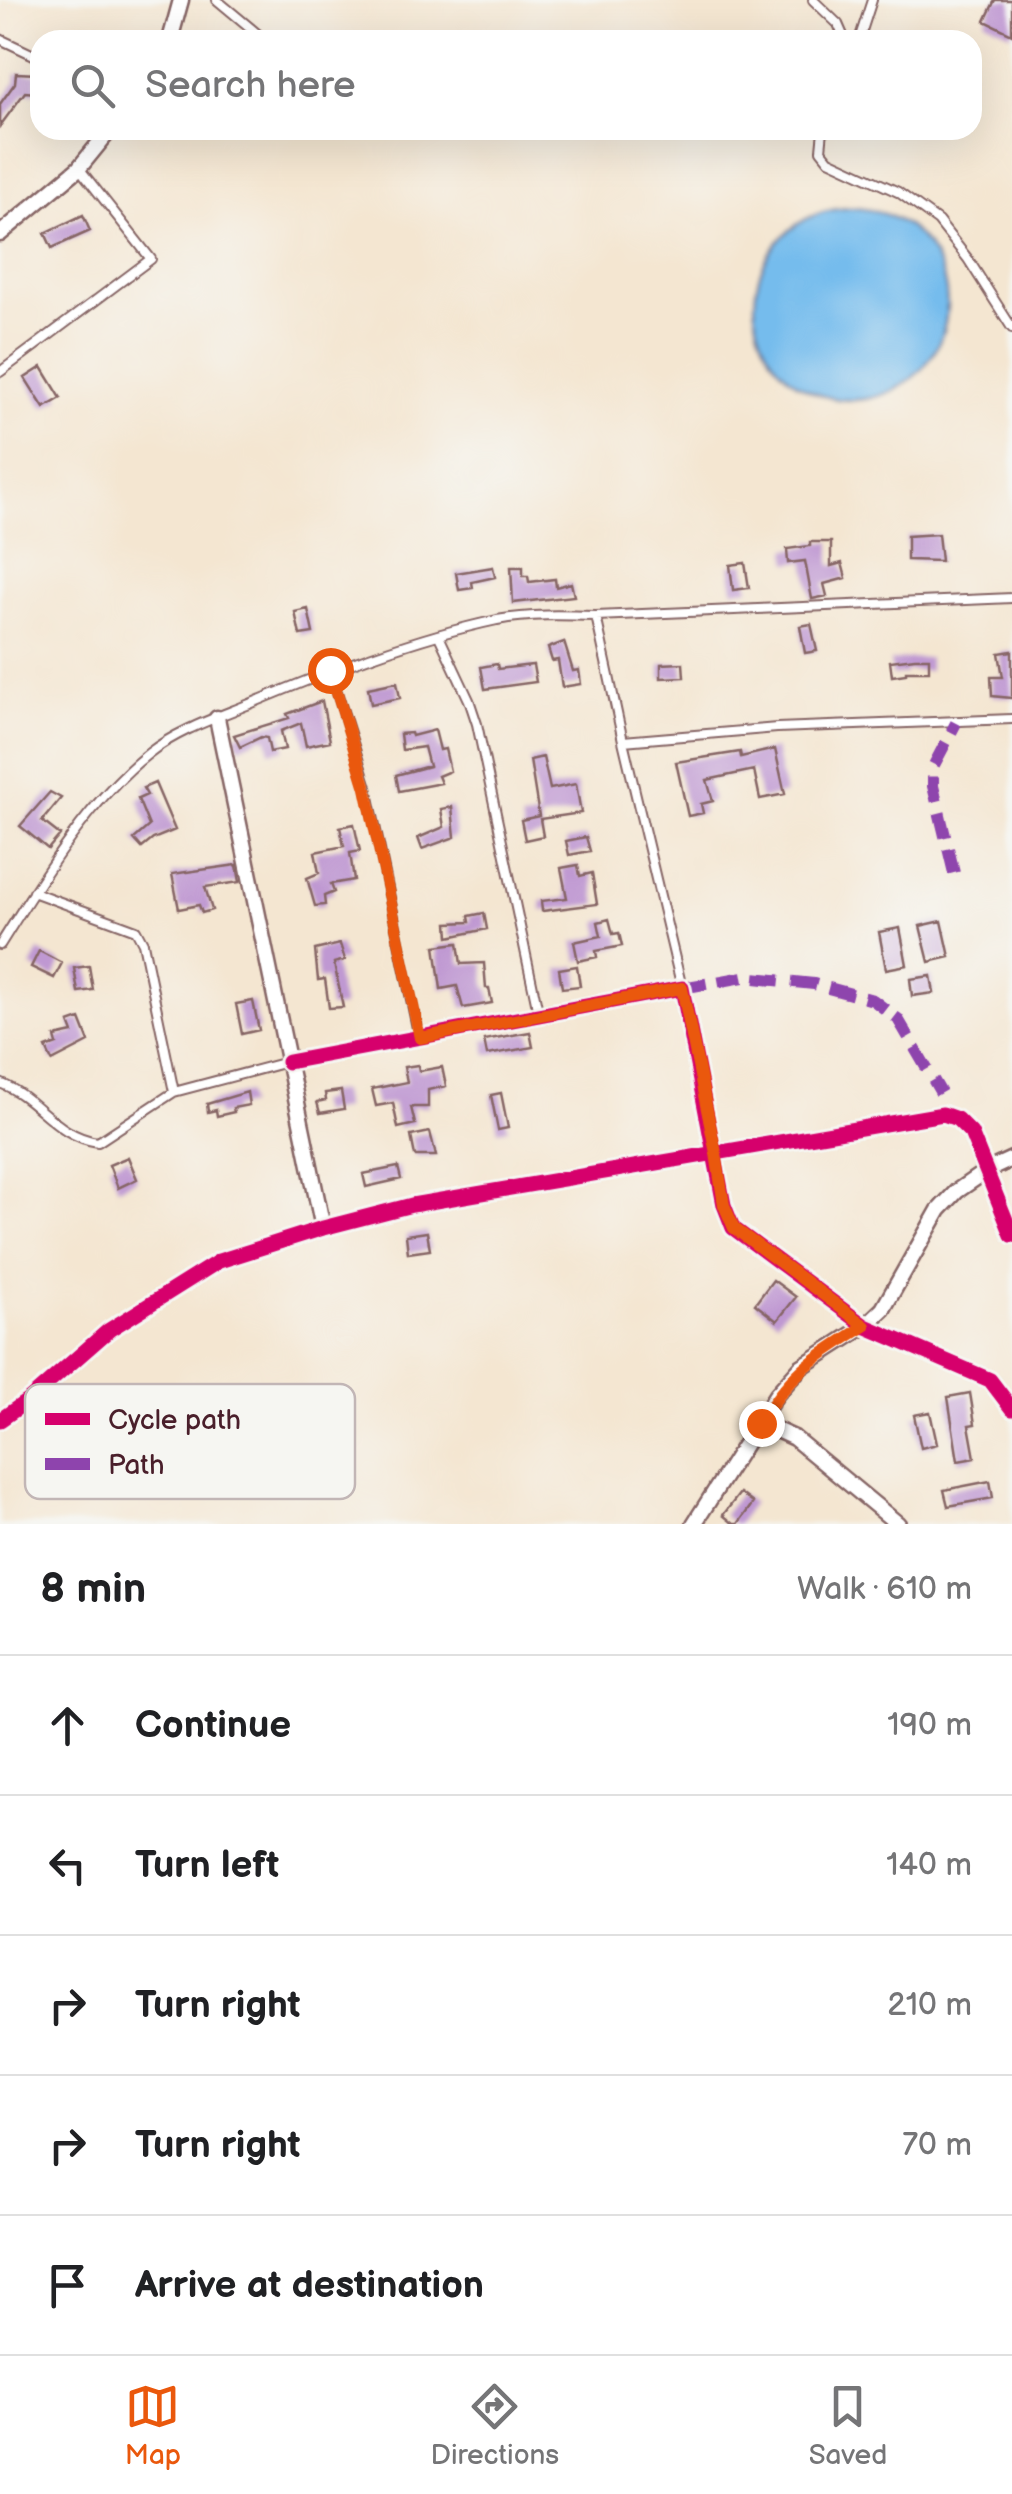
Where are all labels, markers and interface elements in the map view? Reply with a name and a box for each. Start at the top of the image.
search box [30,30,982,140]
icon: search [65,58,120,113]
text: Search here [145,63,356,108]
route start [308,648,354,694]
legend [25,1384,355,1499]
route end [739,1401,785,1447]
text: Cycle path [108,1404,241,1437]
text: Path [108,1449,164,1482]
text: 8 min [40,1564,146,1615]
text: Walk · 610 m [797,1570,972,1609]
icon: ahead [40,1698,95,1753]
text: Continue [135,1703,291,1748]
text: 190 m [887,1706,972,1745]
icon: left [40,1838,95,1893]
text: Turn left [135,1843,279,1888]
text: 140 m [886,1846,972,1885]
icon: right [40,1978,95,2033]
text: Turn right [135,1983,300,2028]
text: 210 m [887,1986,972,2025]
icon: right [40,2118,95,2173]
text: Turn right [135,2123,300,2168]
text: 70 m [902,2126,972,2165]
icon: arrive [40,2258,95,2313]
text: Arrive at destination [135,2263,484,2308]
tab: Map [125,2379,181,2472]
tab: Directions [430,2379,559,2472]
tab: Saved [809,2379,887,2472]

